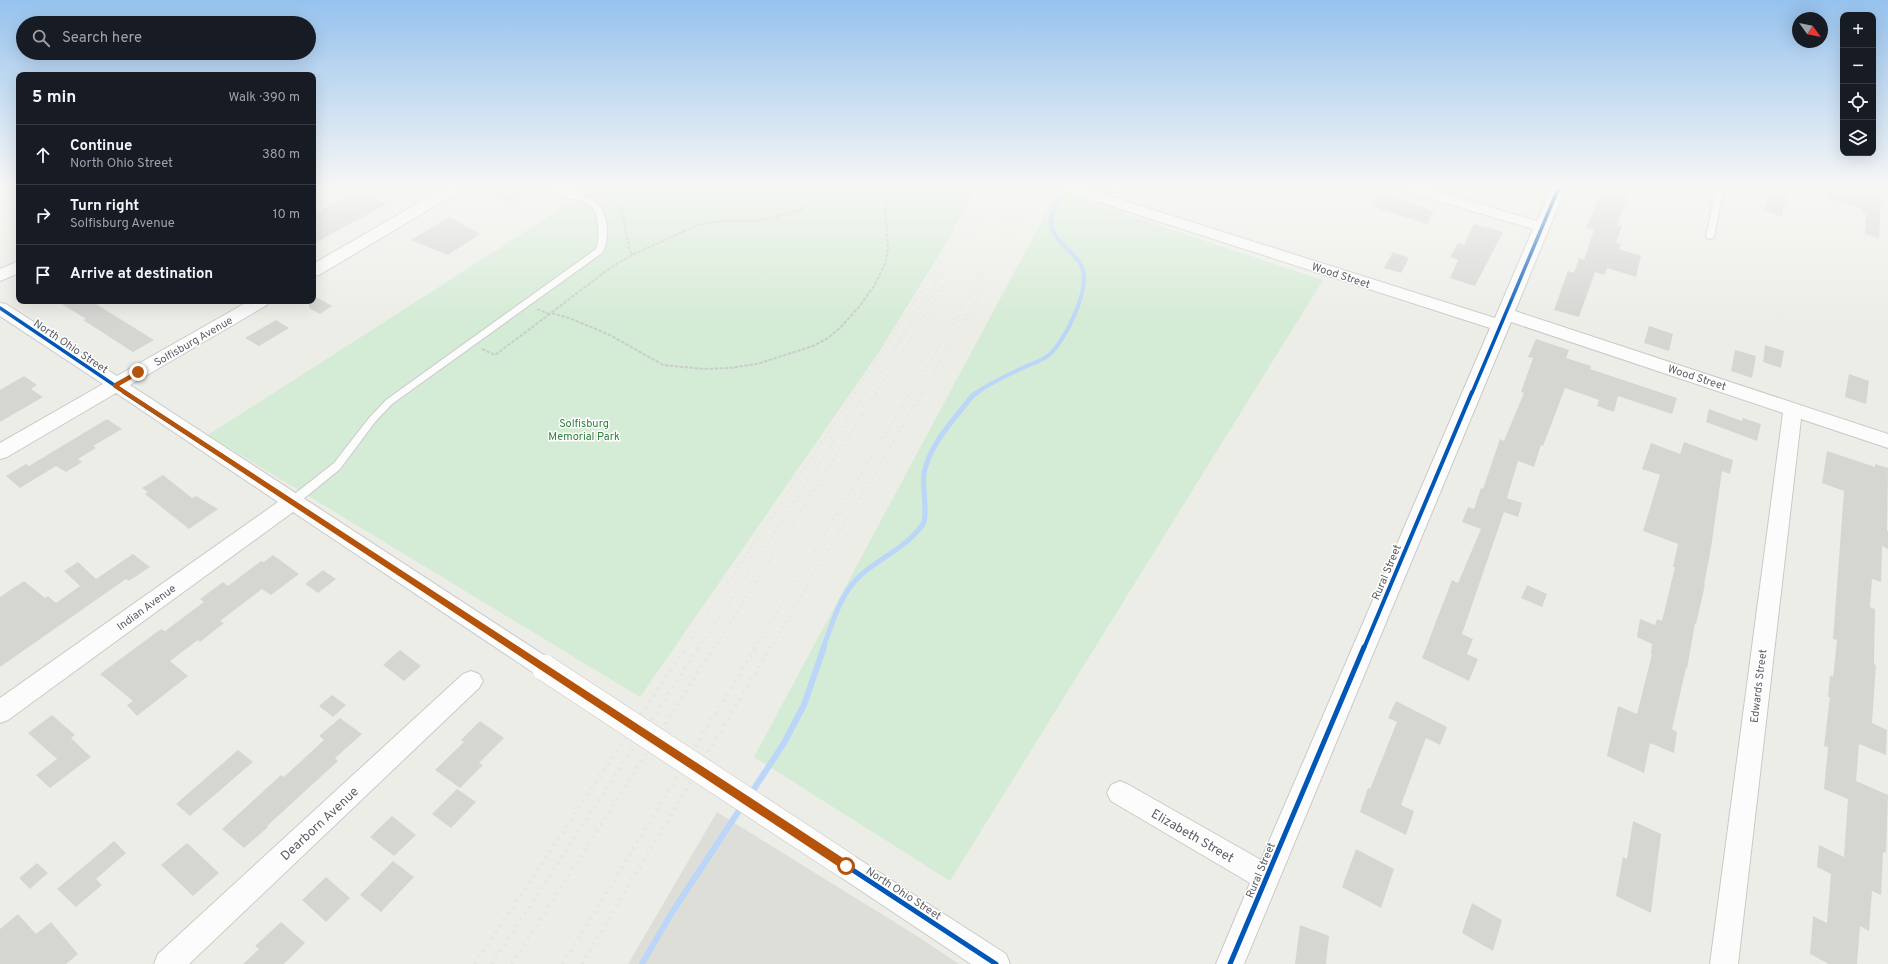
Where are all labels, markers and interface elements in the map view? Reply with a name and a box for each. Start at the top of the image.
north arrow [1792,12,1828,48]
map controls [1840,12,1876,156]
button: + [1840,12,1876,48]
search box [16,16,316,60]
icon: search [30,27,52,49]
text: Search here [62,29,142,48]
button: − [1840,48,1876,84]
button: locate [1840,84,1876,120]
text: 5 min [32,87,76,109]
text: Walk · 390 m [229,90,300,106]
button: layers [1840,120,1876,156]
text: Continue [70,137,132,156]
icon: ahead [32,144,54,166]
text: 380 m [262,147,300,163]
text: North Ohio Street [70,156,173,172]
text: Turn right [70,197,139,216]
icon: right [32,204,54,226]
text: 10 m [273,207,300,223]
text: Solfisburg Avenue [70,216,175,232]
street label: Wood Street [1310,260,1372,292]
icon: arrive [32,264,54,286]
text: Arrive at destination [70,265,213,284]
street label: Solfisburg Avenue [152,314,235,370]
street label: North Ohio Street [30,317,110,377]
street label: Wood Street [1666,362,1728,394]
route end [129,363,147,381]
park label: Solfisburg Memorial Park [548,417,620,444]
street label: Rural Street [1369,542,1405,602]
street label: Indian Avenue [114,582,179,634]
street label: Edwards Street [1748,648,1770,724]
street label: Dearborn Avenue [278,784,363,865]
street label: Elizabeth Street [1148,807,1236,867]
street label: Rural Street [1243,840,1279,900]
route start [837,857,855,875]
street label: North Ohio Street [863,864,944,923]

